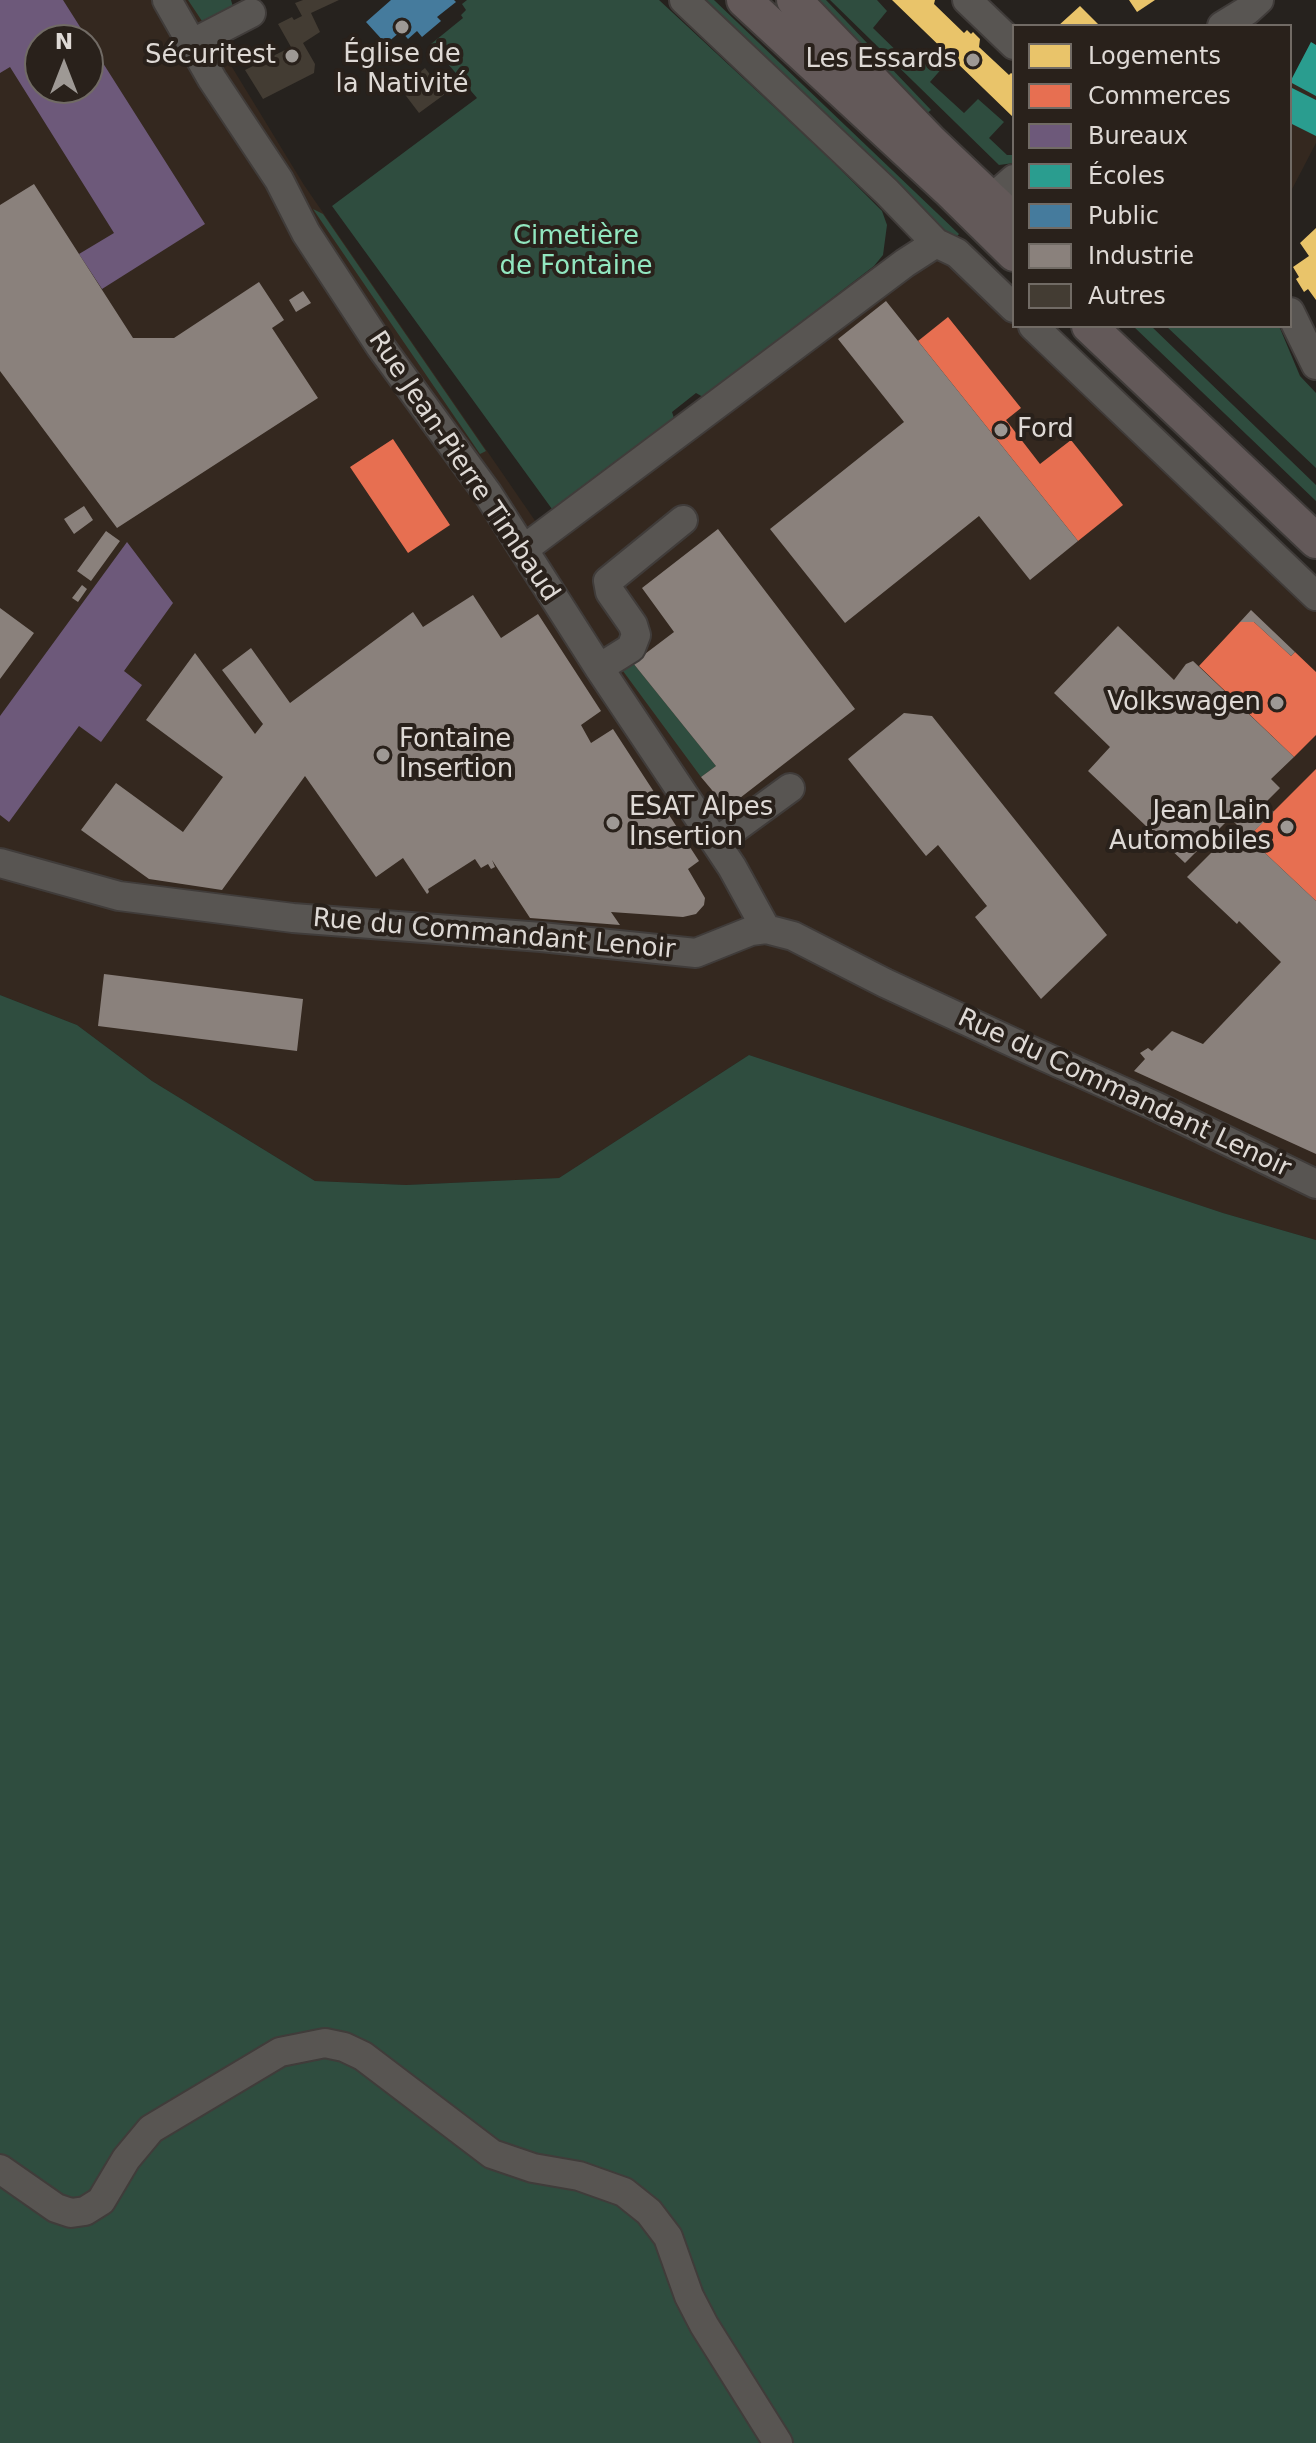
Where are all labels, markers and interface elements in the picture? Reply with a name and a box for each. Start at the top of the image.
marker: Église de la Nativité [393,18,411,36]
north arrow [24,24,104,104]
legend [1012,24,1292,328]
text: N [55,29,73,54]
place label: Église de la Nativité [335,39,469,100]
place label: Sécuritest [145,40,276,72]
text: Logements [1088,42,1221,70]
place label: Les Essards [805,44,957,76]
marker: Sécuritest [283,47,301,65]
marker: Les Essards [964,51,982,69]
text: Commerces [1088,82,1231,110]
text: Bureaux [1088,122,1188,150]
text: Écoles [1088,162,1165,190]
text: Public [1088,202,1159,230]
park label: Cimetière de Fontaine [499,221,653,282]
text: Industrie [1088,242,1194,270]
text: Autres [1088,282,1166,310]
street label: Rue Jean-Pierre Timbaud [361,326,565,608]
place label: Ford [1017,414,1074,446]
marker: Ford [992,421,1010,439]
place label: Volkswagen [1107,687,1261,719]
marker: Volkswagen [1268,694,1286,712]
place label: Fontaine Insertion [399,724,513,786]
marker: Fontaine Insertion [374,746,392,764]
place label: ESAT Alpes Insertion [629,792,773,854]
place label: Jean Lain Automobiles [1109,796,1271,858]
marker: ESAT Alpes Insertion [604,814,622,832]
marker: Jean Lain Automobiles [1278,818,1296,836]
street label: Rue du Commandant Lenoir [311,904,677,966]
street label: Rue du Commandant Lenoir [953,1003,1295,1185]

